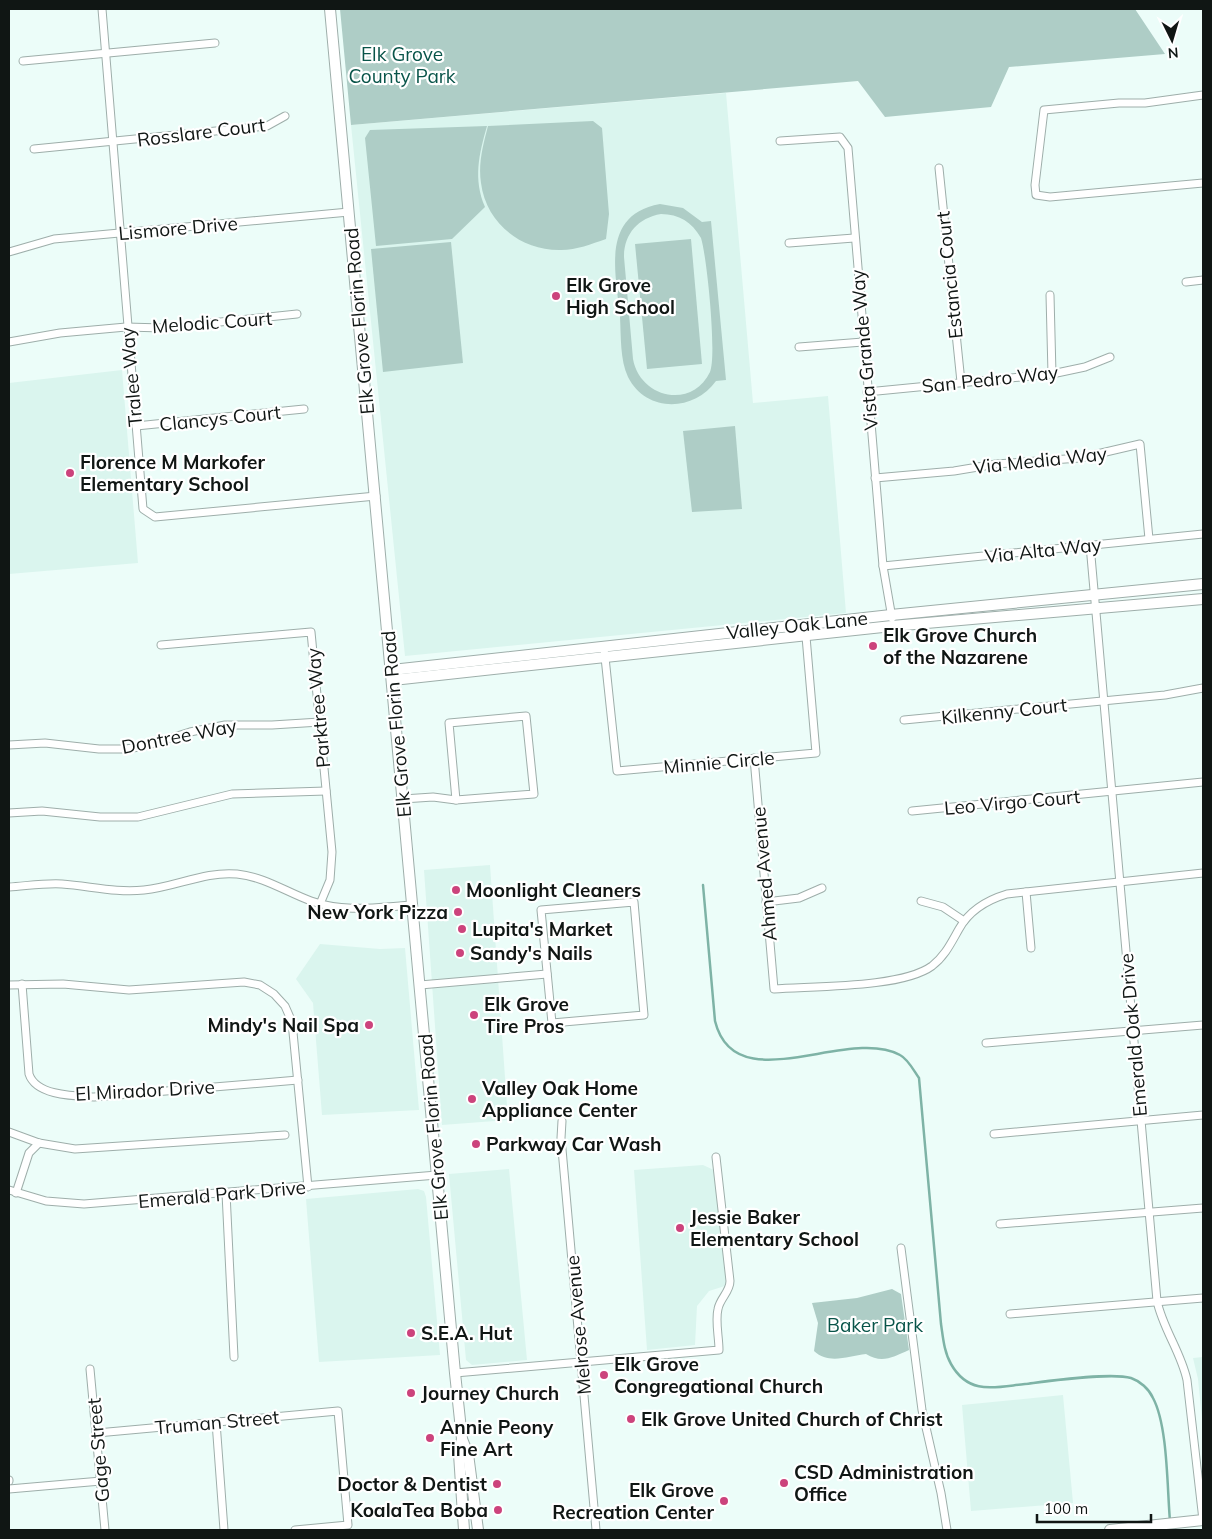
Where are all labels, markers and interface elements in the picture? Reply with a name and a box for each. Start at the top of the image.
north arrow [1147,15,1197,65]
park label: Elk Grove County Park [348,42,456,88]
text: N [1167,44,1179,62]
street label: Rosslare Court [136,112,267,152]
street label: Estancia Court [930,210,968,340]
street label: Lismore Drive [117,211,239,245]
street label: Elk Grove Florin Road [339,227,379,415]
street label: Vista Grande Way [845,269,883,431]
place label: Elk Grove High School [566,273,675,319]
marker: Elk Grove High School [550,290,562,302]
street label: Melodic Court [151,306,273,338]
street label: Tralee Way [115,326,147,428]
street label: San Pedro Way [921,360,1059,398]
street label: Clancys Court [158,400,282,436]
street label: Via Media Way [972,441,1108,479]
place label: Florence M Markofer Elementary School [80,450,265,496]
marker: Florence M Markofer Elementary School [64,467,76,479]
street label: Via Alta Way [984,532,1102,568]
street label: Valley Oak Lane [725,606,869,644]
place label: Elk Grove Church of the Nazarene [883,623,1037,669]
street label: Elk Grove Florin Road [376,630,416,818]
marker: Elk Grove Church of the Nazarene [867,640,879,652]
street label: Parktree Way [301,647,335,769]
street label: Kilkenny Court [940,692,1068,730]
street label: Dontree Way [119,713,239,759]
street label: Minnie Circle [662,745,776,779]
street label: Leo Virgo Court [943,784,1081,820]
street label: Ahmed Avenue [746,806,782,942]
place label: Moonlight Cleaners [466,878,641,902]
marker: Moonlight Cleaners [450,884,462,896]
place label: New York Pizza [307,900,448,924]
marker: New York Pizza [452,906,464,918]
place label: Lupita's Market [472,917,613,941]
marker: Lupita's Market [456,923,468,935]
place label: Sandy's Nails [470,941,593,965]
marker: Sandy's Nails [454,947,466,959]
street label: Emerald Oak Drive [1114,952,1152,1118]
place label: Elk Grove Tire Pros [484,992,569,1038]
marker: Elk Grove Tire Pros [468,1009,480,1021]
place label: Mindy's Nail Spa [208,1013,359,1037]
marker: Mindy's Nail Spa [363,1019,375,1031]
street label: Elk Grove Florin Road [413,1033,453,1221]
street label: El Mirador Drive [75,1074,215,1106]
place label: Valley Oak Home Appliance Center [481,1076,638,1122]
marker: Valley Oak Home Appliance Center [466,1093,478,1105]
place label: Parkway Car Wash [486,1132,661,1156]
marker: Parkway Car Wash [470,1138,482,1150]
street label: Emerald Park Drive [137,1175,307,1213]
place label: Jessie Baker Elementary School [690,1205,859,1251]
marker: Jessie Baker Elementary School [674,1222,686,1234]
street label: Melrose Avenue [560,1254,596,1396]
park label: Baker Park [827,1313,923,1337]
place label: S.E.A. Hut [421,1321,512,1345]
marker: S.E.A. Hut [405,1327,417,1339]
place label: Elk Grove Congregational Church [614,1352,823,1398]
marker: Elk Grove Congregational Church [598,1369,610,1381]
place label: Journey Church [421,1381,559,1405]
marker: Journey Church [405,1387,417,1399]
street label: Gage Street [81,1397,115,1503]
street label: Truman Street [154,1405,280,1439]
place label: Elk Grove United Church of Christ [641,1407,942,1431]
marker: Elk Grove United Church of Christ [625,1413,637,1425]
place label: Annie Peony Fine Art [440,1415,554,1461]
marker: Annie Peony Fine Art [424,1432,436,1444]
place label: CSD Administration Office [794,1460,974,1506]
place label: Doctor & Dentist [337,1472,487,1496]
marker: CSD Administration Office [778,1477,790,1489]
marker: Doctor & Dentist [491,1478,503,1490]
place label: Elk Grove Recreation Center [552,1478,715,1524]
scale bar [1037,1492,1151,1524]
marker: Elk Grove Recreation Center [718,1495,730,1507]
place label: KoalaTea Boba [350,1498,488,1522]
text: 100 m [1044,1499,1088,1518]
marker: KoalaTea Boba [492,1504,504,1516]

